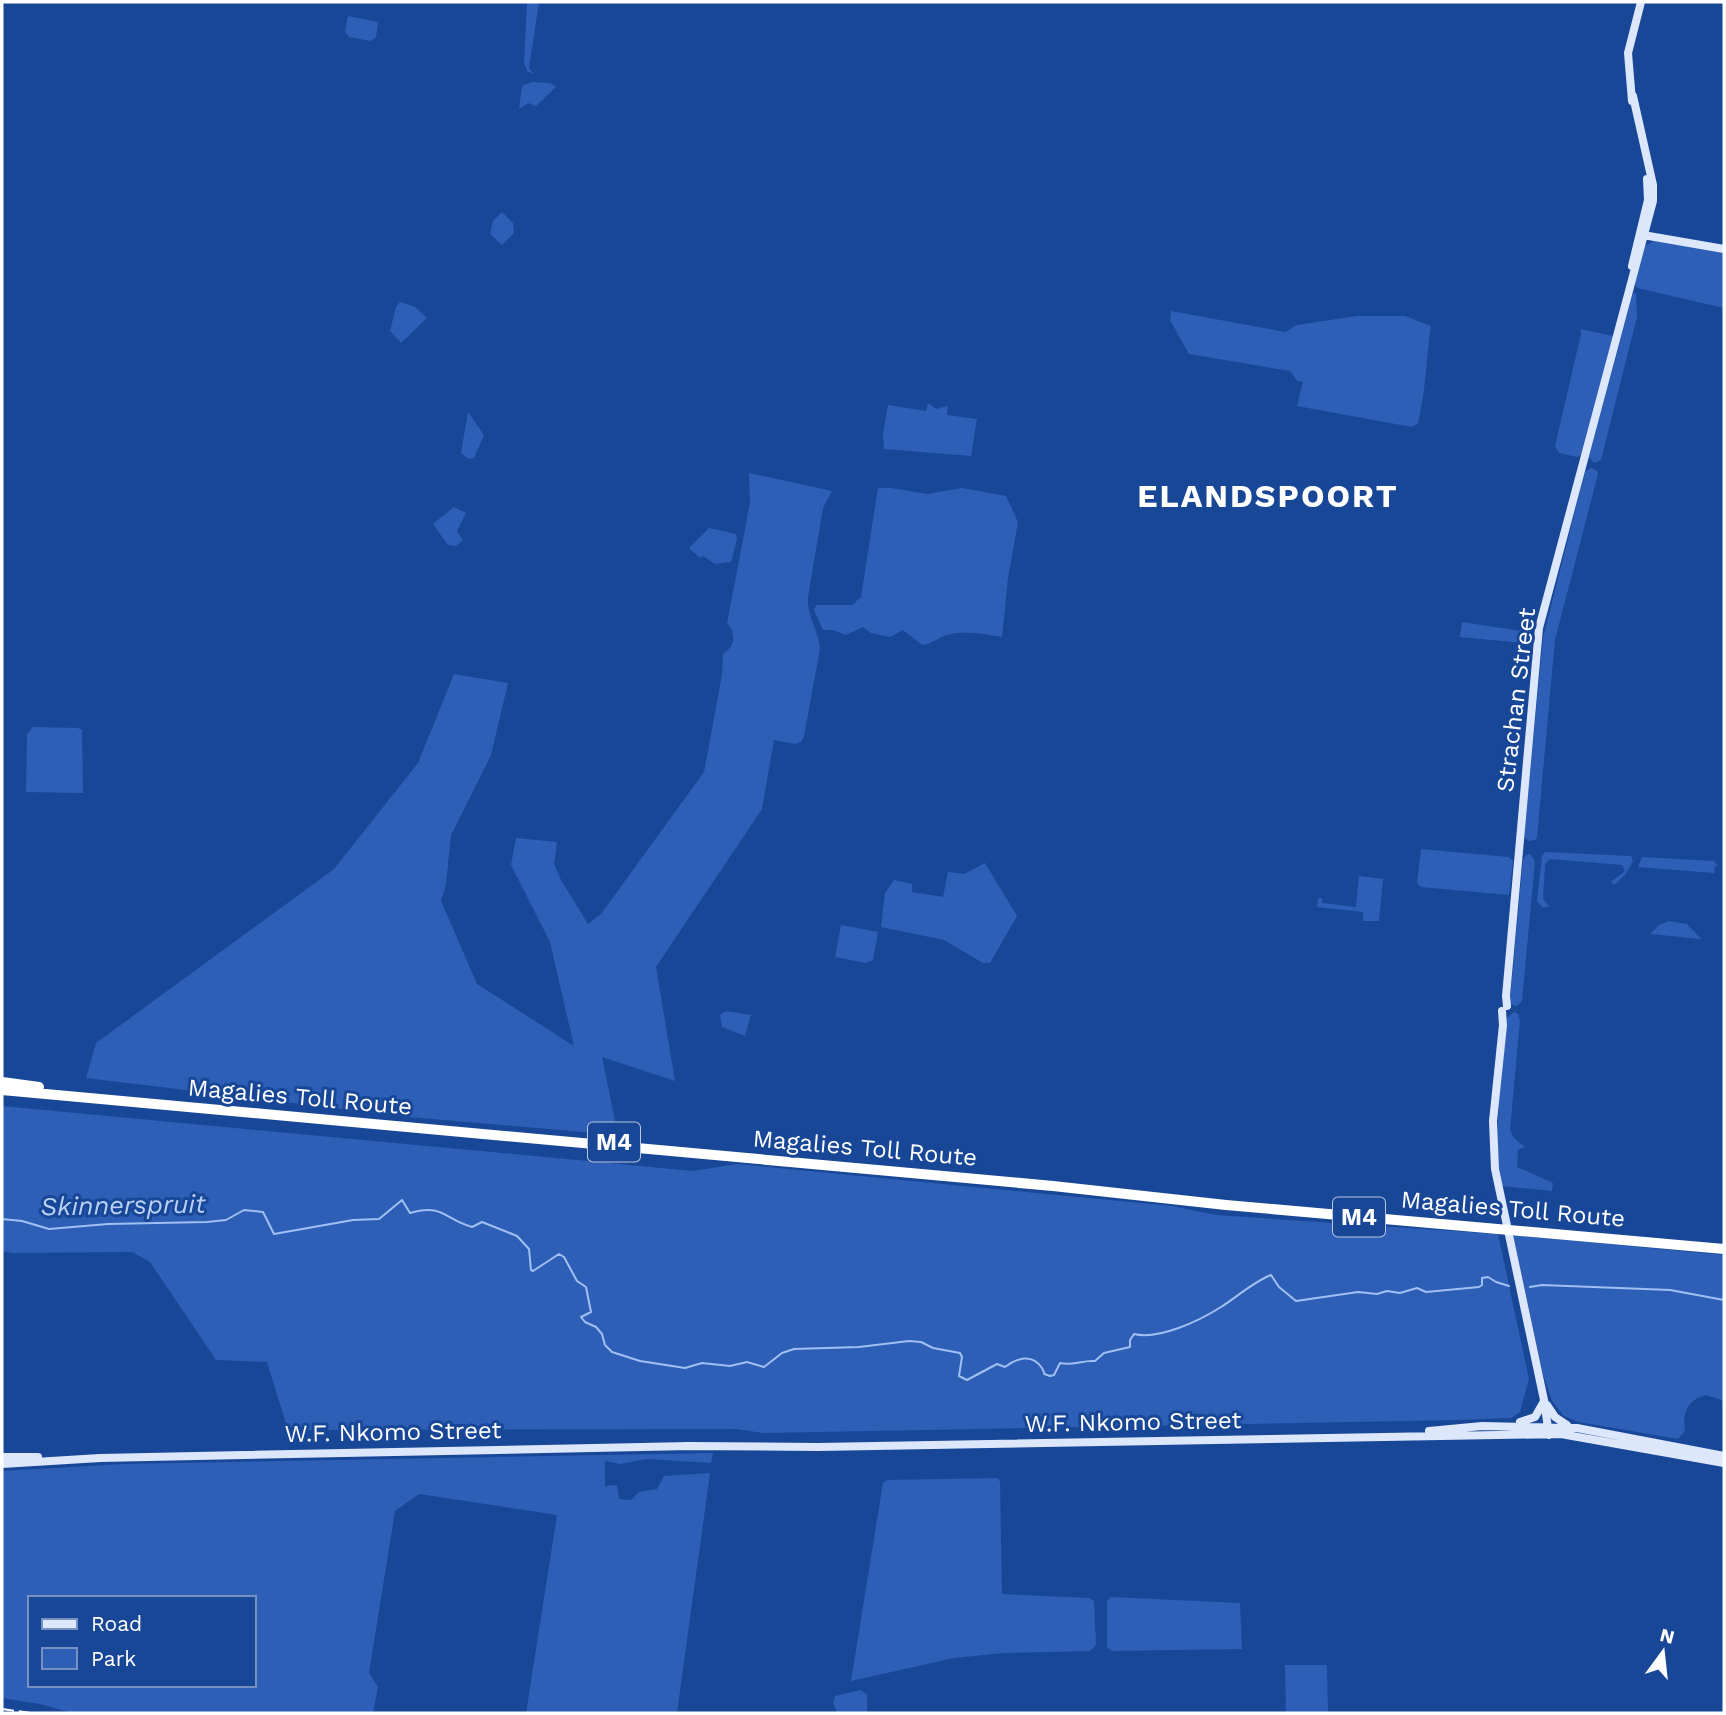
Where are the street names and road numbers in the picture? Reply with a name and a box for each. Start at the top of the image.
street label: Strachan Street [1491,606,1541,794]
street label: Magalies Toll Route [187,1073,413,1121]
road number: M4 [588,1122,640,1162]
street label: Magalies Toll Route [752,1124,978,1172]
street label: Magalies Toll Route [1400,1185,1626,1233]
road number: M4 [1333,1198,1385,1236]
street label: W.F. Nkomo Street [1024,1406,1242,1438]
street label: W.F. Nkomo Street [284,1416,502,1448]

